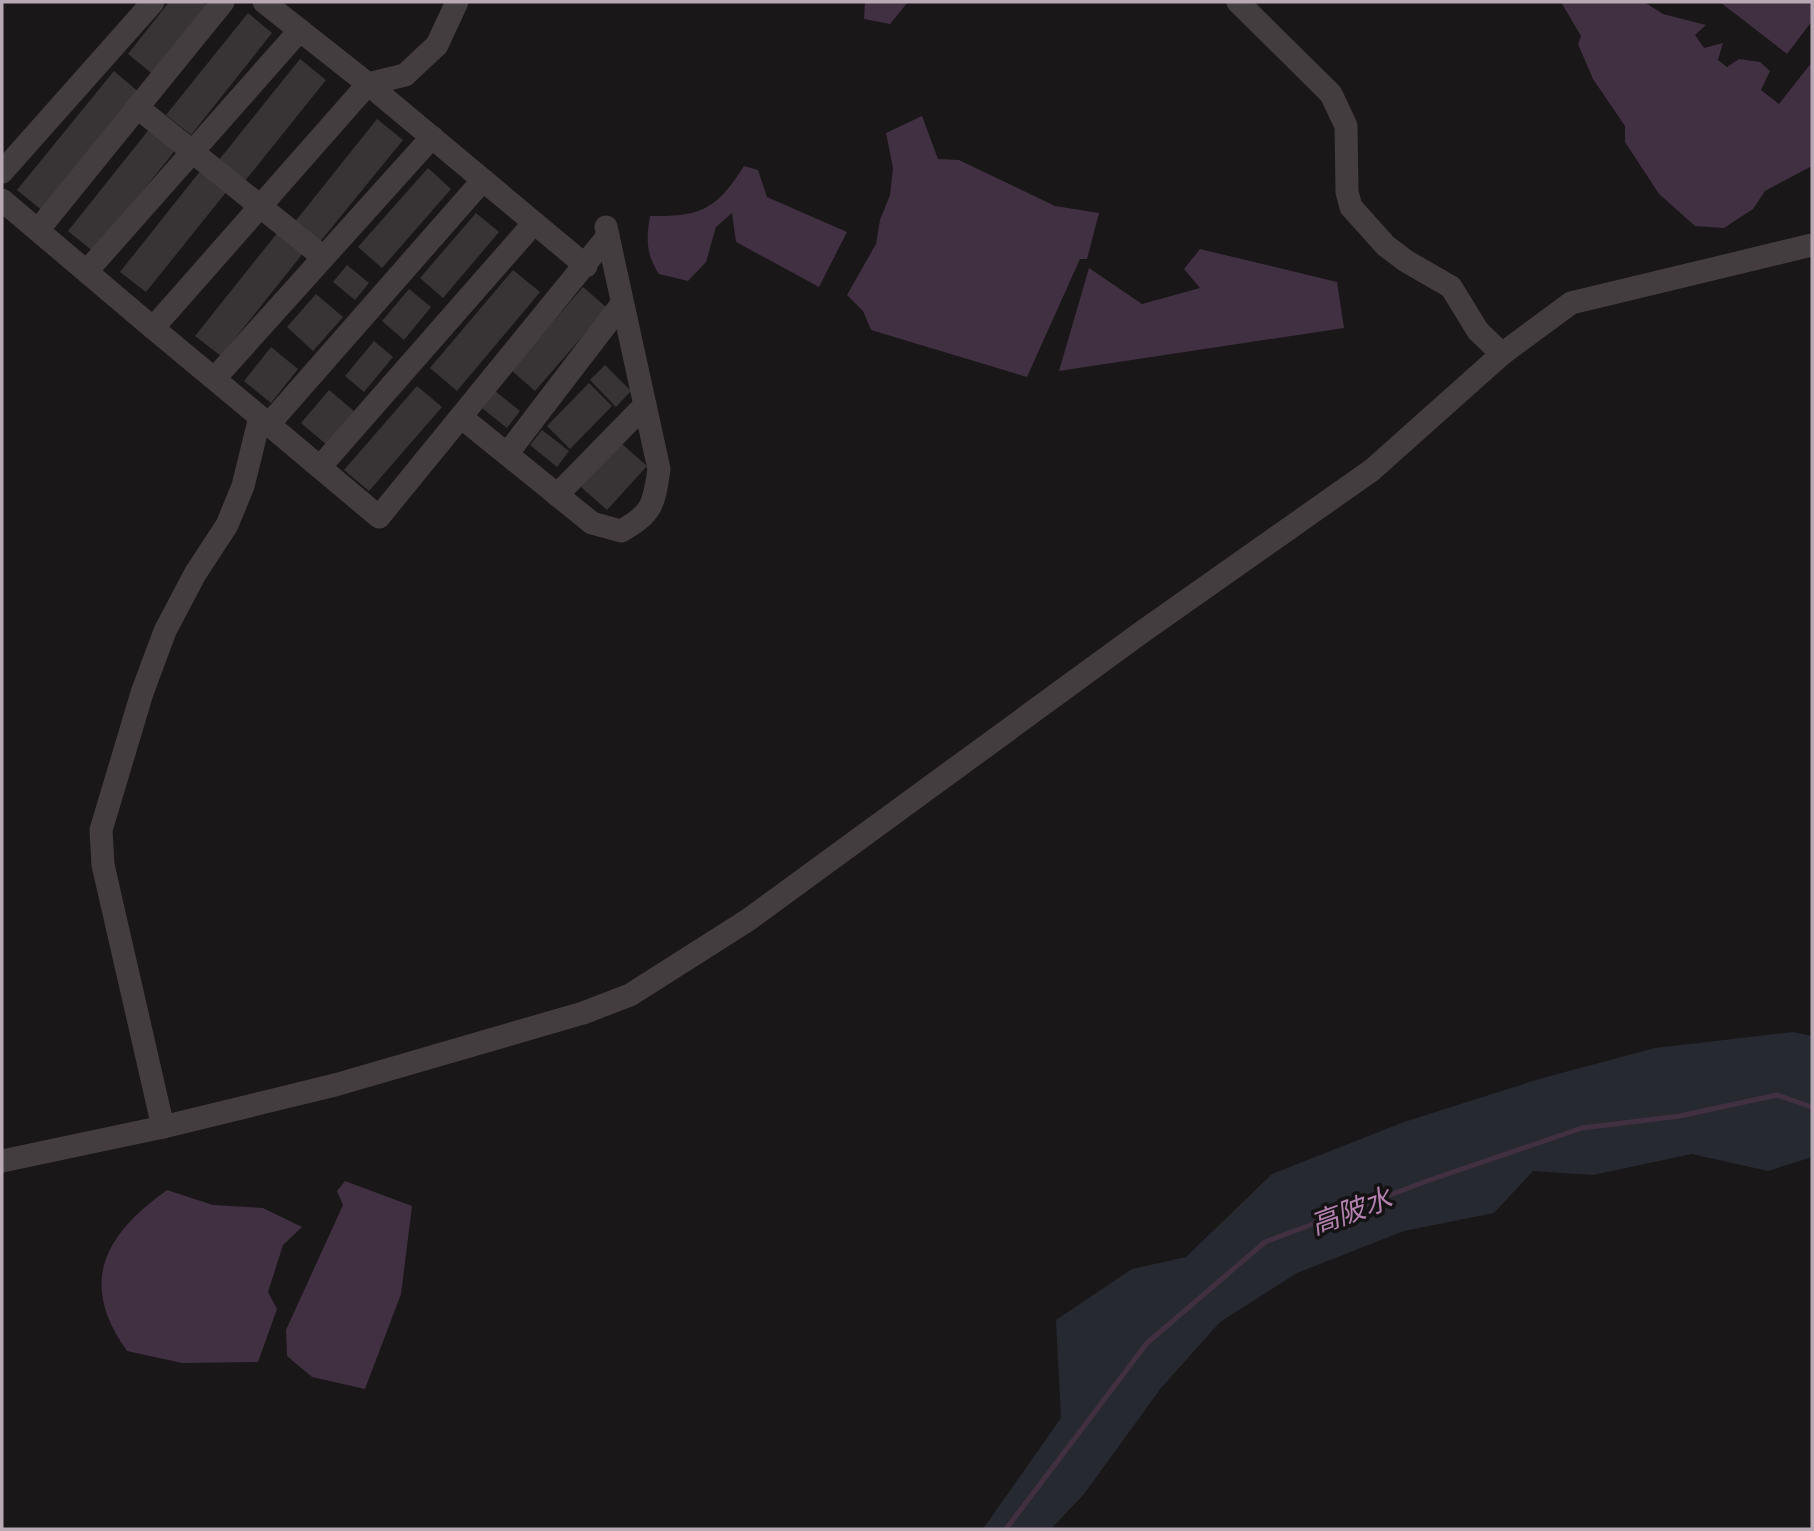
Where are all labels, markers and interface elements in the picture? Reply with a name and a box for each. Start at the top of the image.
water label: 高陂水 [1305,1179,1398,1241]

